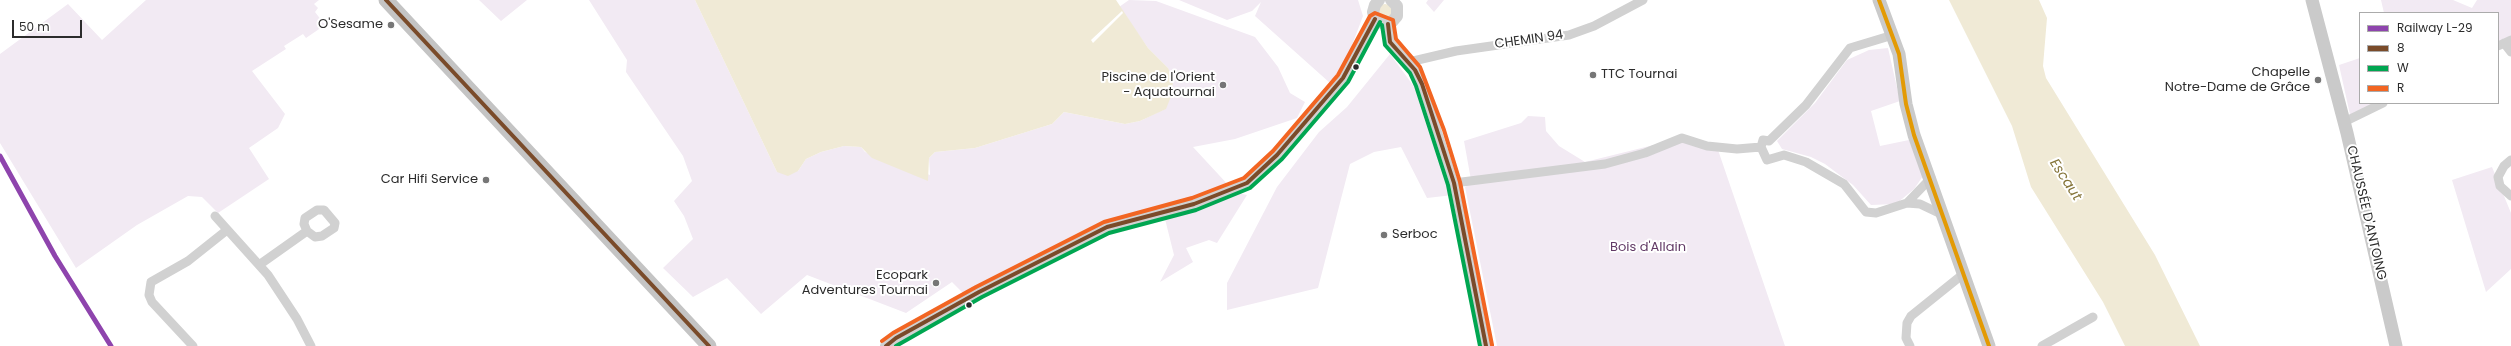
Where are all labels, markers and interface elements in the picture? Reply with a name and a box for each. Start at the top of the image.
scale bar [14,12,84,38]
legend [2359,12,2499,104]
place label: O'Sesame [318,17,383,33]
text: 50 m [19,18,50,35]
text: Railway L-29 [2397,19,2472,36]
marker: O'Sesame [386,20,396,30]
street label: CHEMIN 94 [1494,27,1564,53]
text: 8 [2397,39,2405,56]
text: W [2397,59,2409,76]
unlabelled marker [1351,62,1361,72]
place label: Chapelle Notre-Dame de Grâce [2165,65,2310,96]
place label: TTC Tournai [1601,67,1677,83]
place label: Piscine de l'Orient - Aquatournai [1102,70,1215,101]
marker: TTC Tournai [1588,70,1598,80]
marker: Chapelle Notre-Dame de Grâce [2313,75,2323,85]
text: R [2397,79,2404,96]
marker: Piscine de l'Orient - Aquatournai [1218,80,1228,90]
street label: CHAUSSÉE D'ANTOING [2343,144,2389,282]
water label: Escaut [2045,156,2085,204]
place label: Car Hifi Service [381,172,478,188]
marker: Car Hifi Service [481,175,491,185]
place label: Serboc [1392,227,1438,243]
marker: Serboc [1379,230,1389,240]
park label: Bois d'Allain [1610,240,1686,256]
place label: Ecopark Adventures Tournai [802,268,928,299]
marker: Ecopark Adventures Tournai [931,278,941,288]
unlabelled marker [964,300,974,310]

